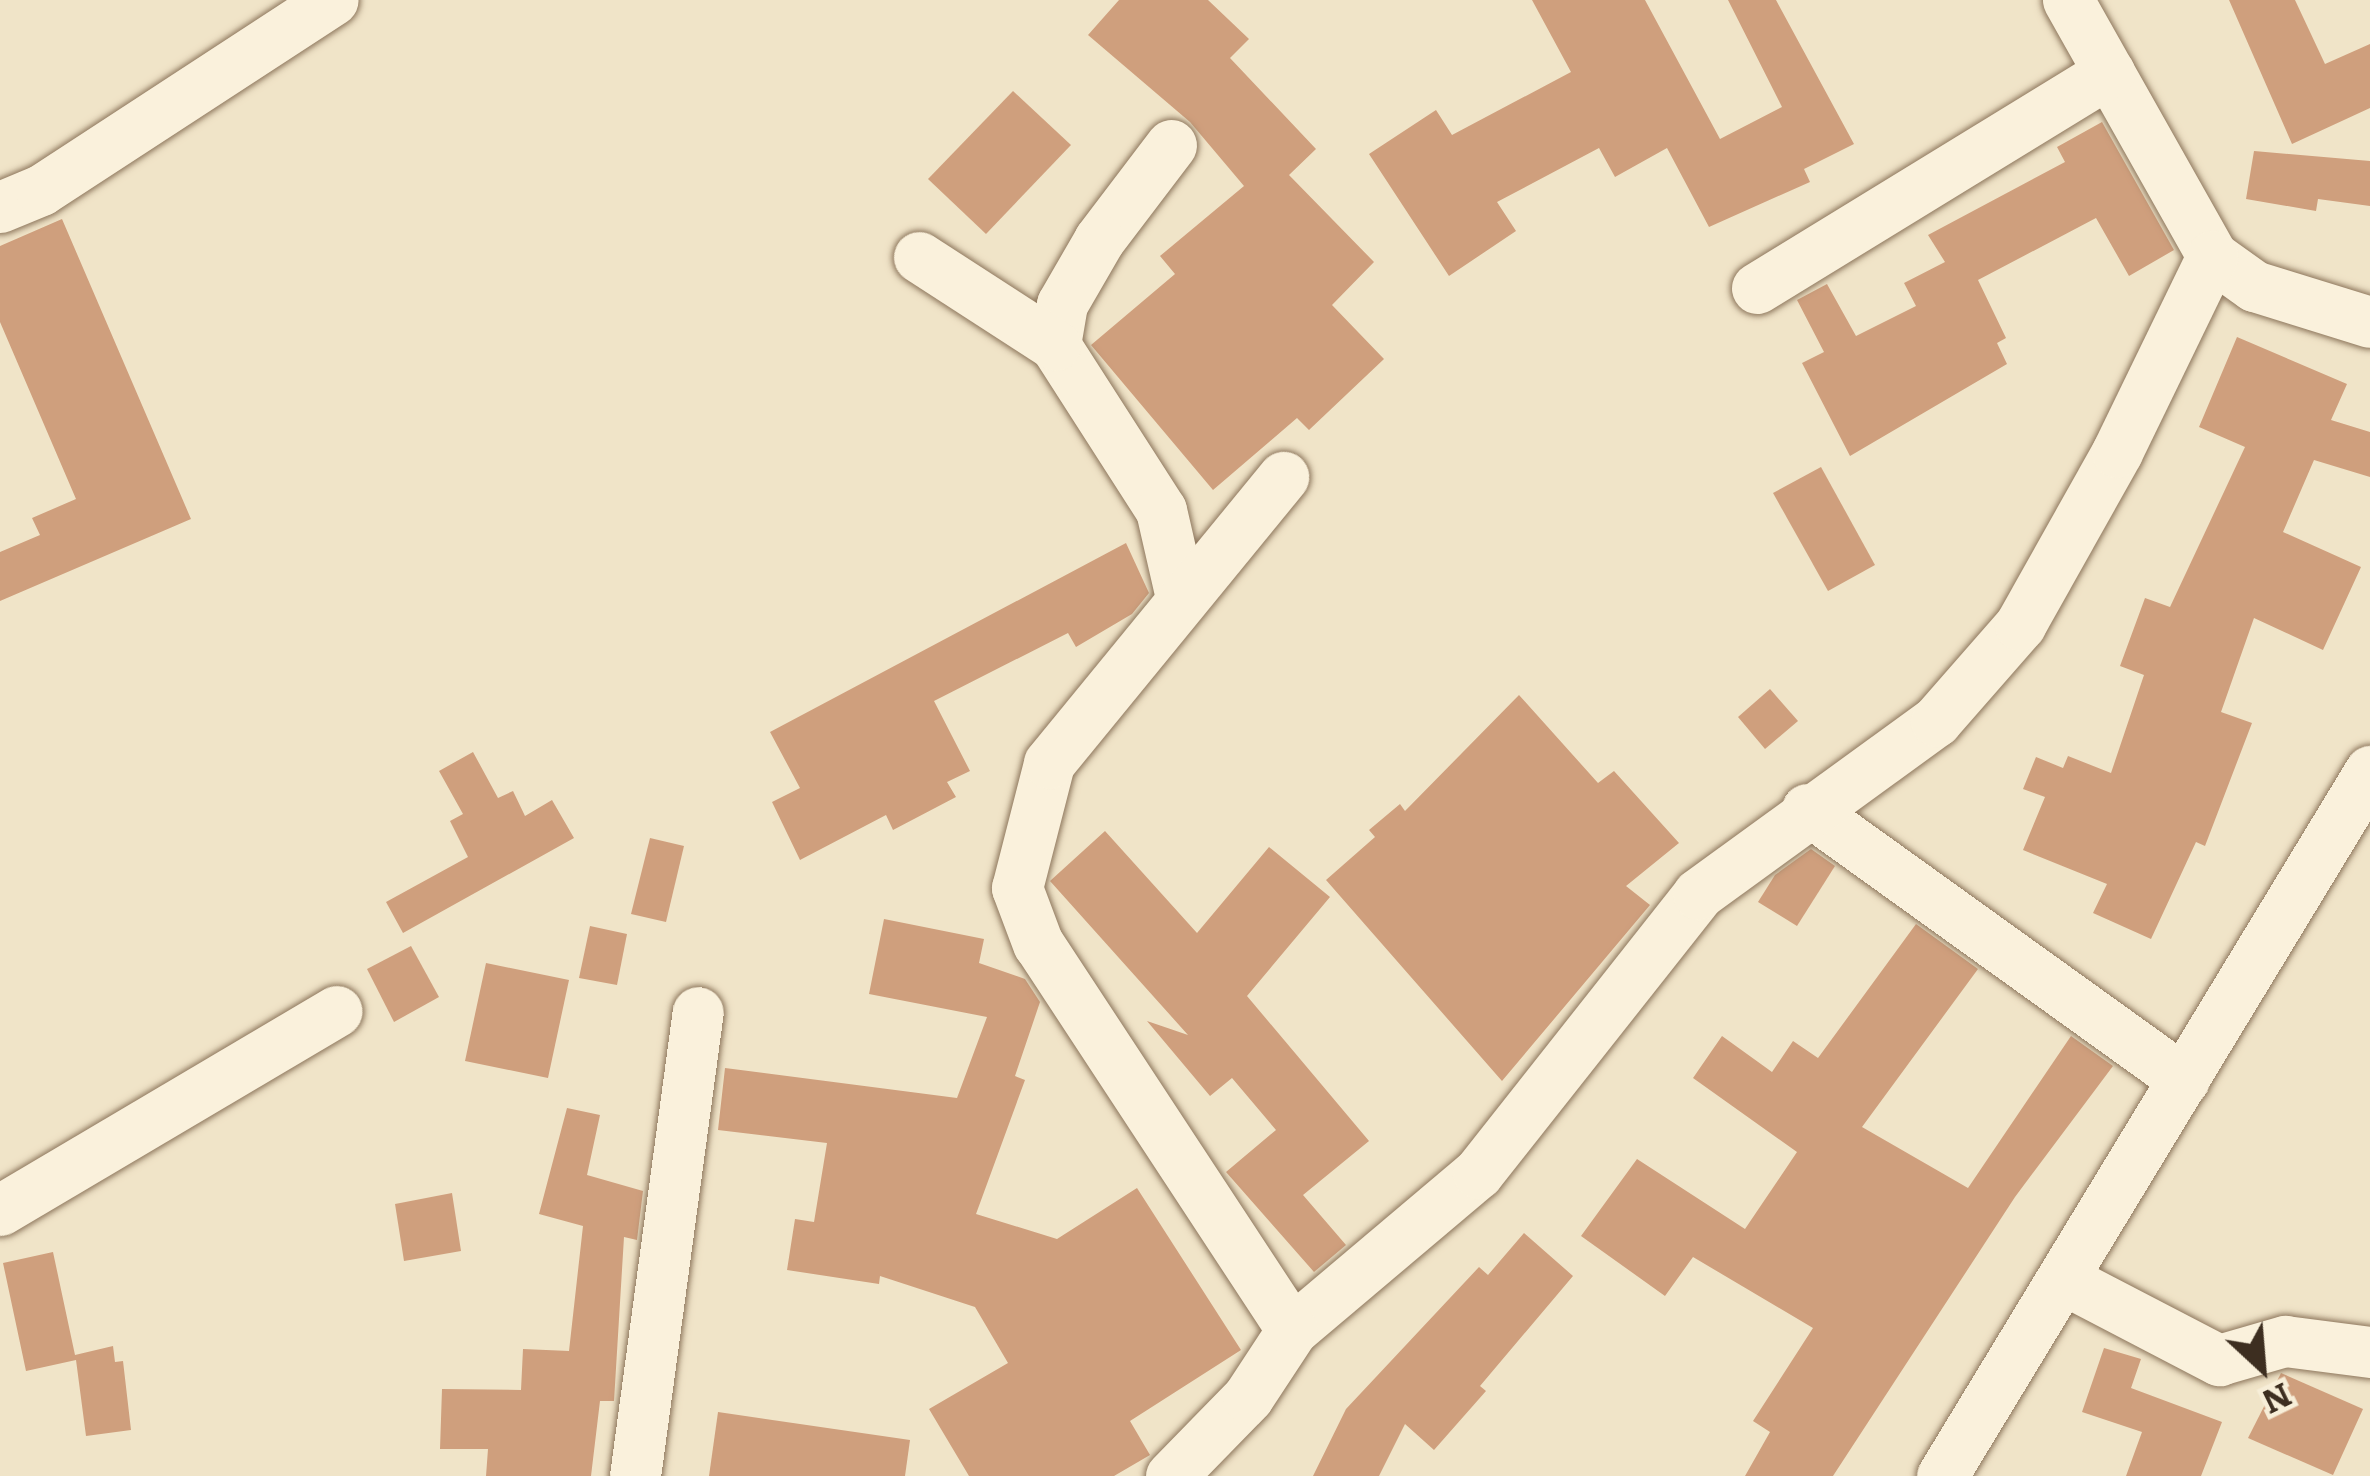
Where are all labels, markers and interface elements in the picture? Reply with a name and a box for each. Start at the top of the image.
north arrow [2202,1308,2322,1428]
text: N [2255,1373,2301,1429]

